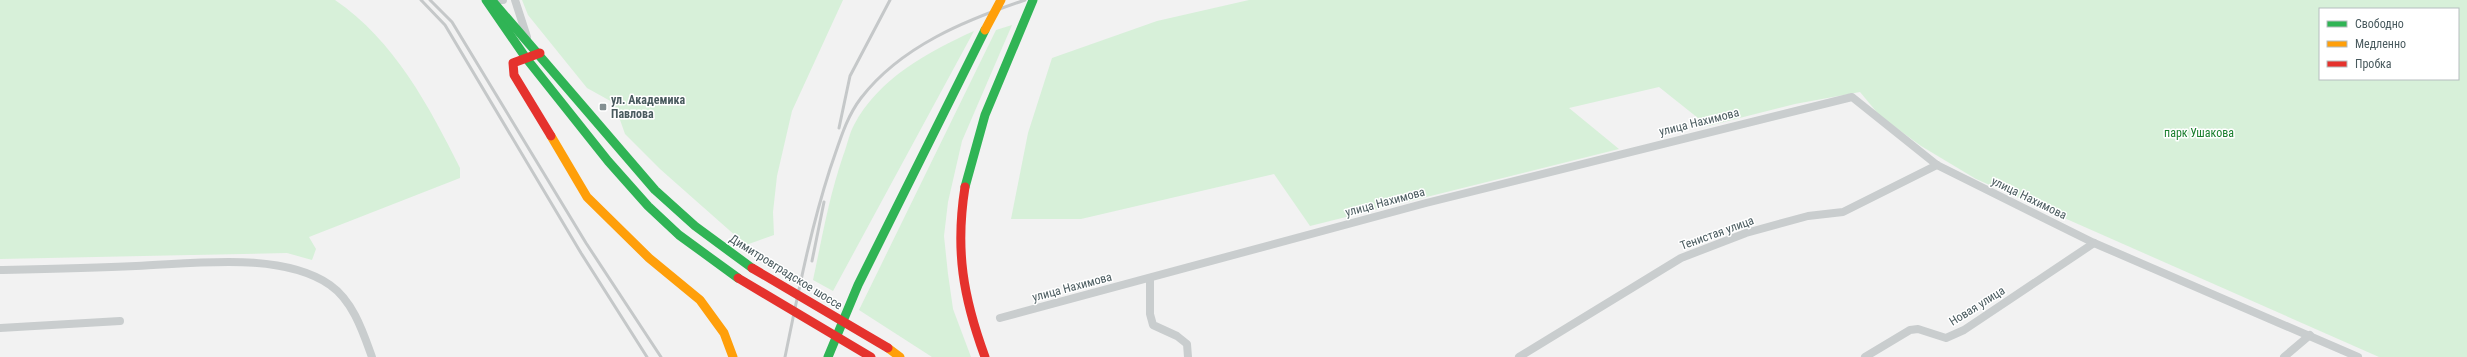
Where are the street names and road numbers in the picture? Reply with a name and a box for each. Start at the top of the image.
street label: улица Нахимова [1658,105,1741,139]
street label: улица Нахимова [1989,174,2069,222]
street label: улица Нахимова [1344,185,1427,219]
street label: Тенистая улица [1678,213,1756,253]
street label: Димитровградское шоссе [727,232,845,313]
street label: улица Нахимова [1031,270,1114,304]
street label: Новая улица [1947,283,2008,329]

